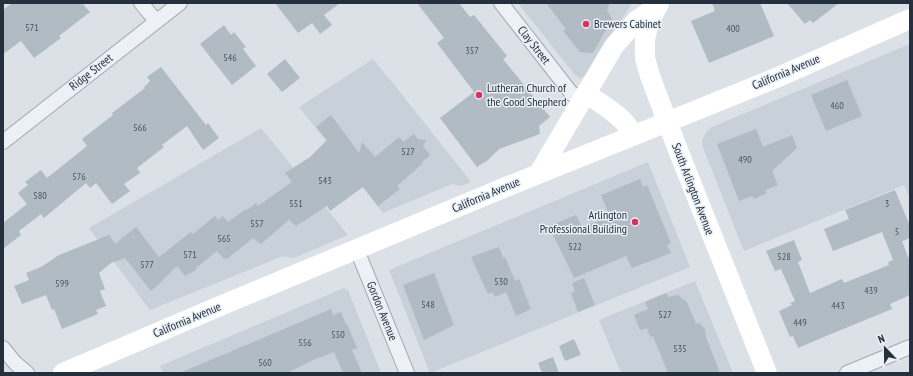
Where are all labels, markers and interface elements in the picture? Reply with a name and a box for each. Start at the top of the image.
place label: Brewers Cabinet [594,16,662,31]
marker: Brewers Cabinet [581,19,591,29]
house number: 571 [25,21,39,34]
street label: Clay Street [515,22,554,67]
house number: 400 [726,22,740,35]
house number: 357 [465,44,479,57]
street label: Ridge Street [66,50,116,93]
house number: 546 [223,51,237,64]
street label: California Avenue [750,51,822,93]
place label: Lutheran Church of the Good Shepherd [487,80,567,109]
marker: Lutheran Church of the Good Shepherd [474,90,484,100]
house number: 460 [830,99,844,112]
house number: 566 [133,121,147,134]
street label: South Arlington Avenue [669,141,718,237]
house number: 527 [401,145,415,158]
house number: 490 [738,153,752,166]
house number: 576 [72,170,86,183]
house number: 543 [318,174,332,187]
street label: California Avenue [450,174,522,216]
house number: 580 [33,189,47,202]
house number: 551 [289,197,303,210]
house number: 3 [885,197,889,210]
place label: Arlington Professional Building [540,207,627,236]
house number: 557 [250,217,264,230]
marker: Arlington Professional Building [630,217,640,227]
house number: 5 [895,225,899,238]
house number: 565 [217,232,231,245]
house number: 522 [568,240,582,253]
house number: 571 [183,248,197,261]
house number: 528 [777,250,791,263]
house number: 577 [140,258,154,271]
house number: 530 [494,275,508,288]
house number: 599 [55,277,69,290]
street label: Gordon Avenue [364,279,401,343]
house number: 439 [864,284,878,297]
house number: 548 [421,298,435,311]
street label: California Avenue [151,299,223,341]
house number: 443 [831,299,845,312]
house number: 527 [658,308,672,321]
house number: 449 [793,316,807,329]
house number: 550 [331,328,345,341]
north arrow [865,328,905,368]
text: N [876,331,887,346]
house number: 556 [298,336,312,349]
house number: 535 [673,342,687,355]
house number: 560 [258,356,272,369]

